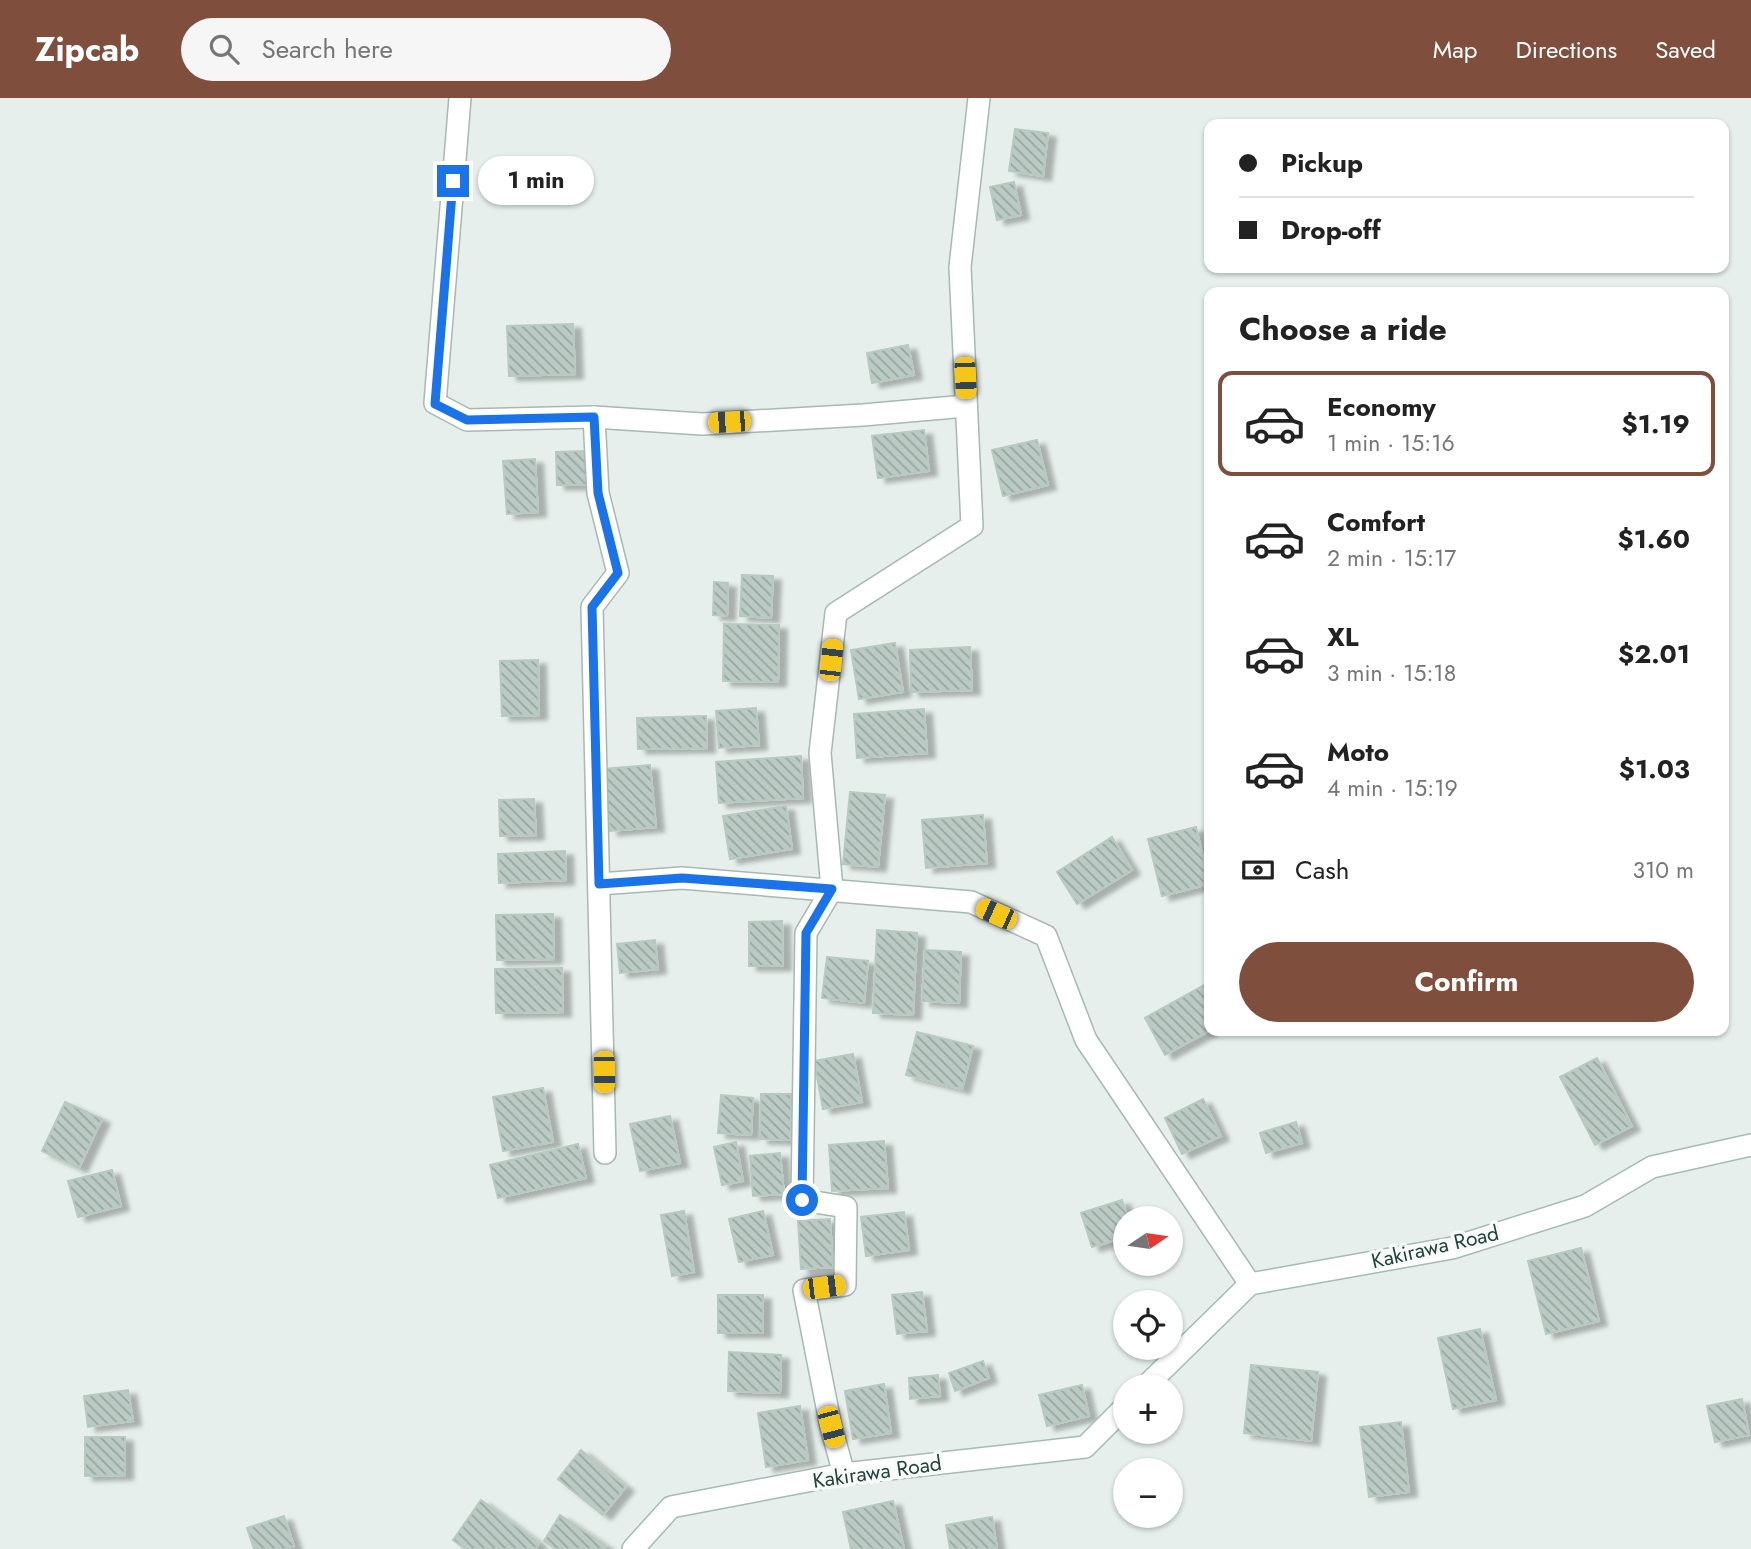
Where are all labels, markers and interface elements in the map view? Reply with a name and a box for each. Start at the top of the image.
search box [181,18,671,81]
text: Zipcab [35,26,139,73]
icon: search [205,30,243,68]
text: Search here [261,30,393,68]
text: Map [1433,32,1478,67]
text: Directions [1516,32,1617,67]
text: Saved [1655,32,1716,67]
text: Pickup [1281,144,1363,182]
callout: 1 min [477,156,593,206]
text: 1 min [507,163,565,197]
route end [437,165,469,197]
text: Drop-off [1281,211,1381,249]
text: Choose a ride [1239,306,1447,352]
car [954,356,977,400]
text: Economy [1327,388,1436,426]
icon: car [1243,392,1306,455]
text: $1.19 [1622,405,1690,443]
car [708,410,751,434]
text: 1 min · 15:16 [1327,426,1455,460]
text: Comfort [1327,503,1425,541]
icon: car [1243,507,1306,570]
text: $1.60 [1618,520,1690,558]
text: 2 min · 15:17 [1327,541,1456,575]
text: XL [1327,618,1359,656]
icon: car [1243,622,1306,685]
text: $2.01 [1618,635,1690,673]
car [819,638,844,682]
text: 3 min · 15:18 [1327,656,1456,690]
text: Moto [1327,733,1389,771]
icon: car [1243,737,1306,800]
text: $1.03 [1619,750,1690,788]
text: 4 min · 15:19 [1327,771,1458,805]
icon: cash [1239,851,1277,889]
text: Cash [1295,851,1349,889]
text: 310 m [1632,853,1694,887]
car [973,896,1020,932]
button: Confirm [1239,942,1694,1022]
car [594,1051,615,1093]
route start [786,1184,818,1216]
north arrow [1113,1206,1183,1276]
map controls [1113,1206,1183,1528]
street label: Kakirawa Road [1368,1218,1502,1276]
car [802,1274,847,1300]
button: locate [1113,1290,1183,1360]
button: + [1113,1374,1183,1444]
car [816,1404,847,1450]
street label: Kakirawa Road [811,1448,943,1496]
button: − [1113,1458,1183,1528]

